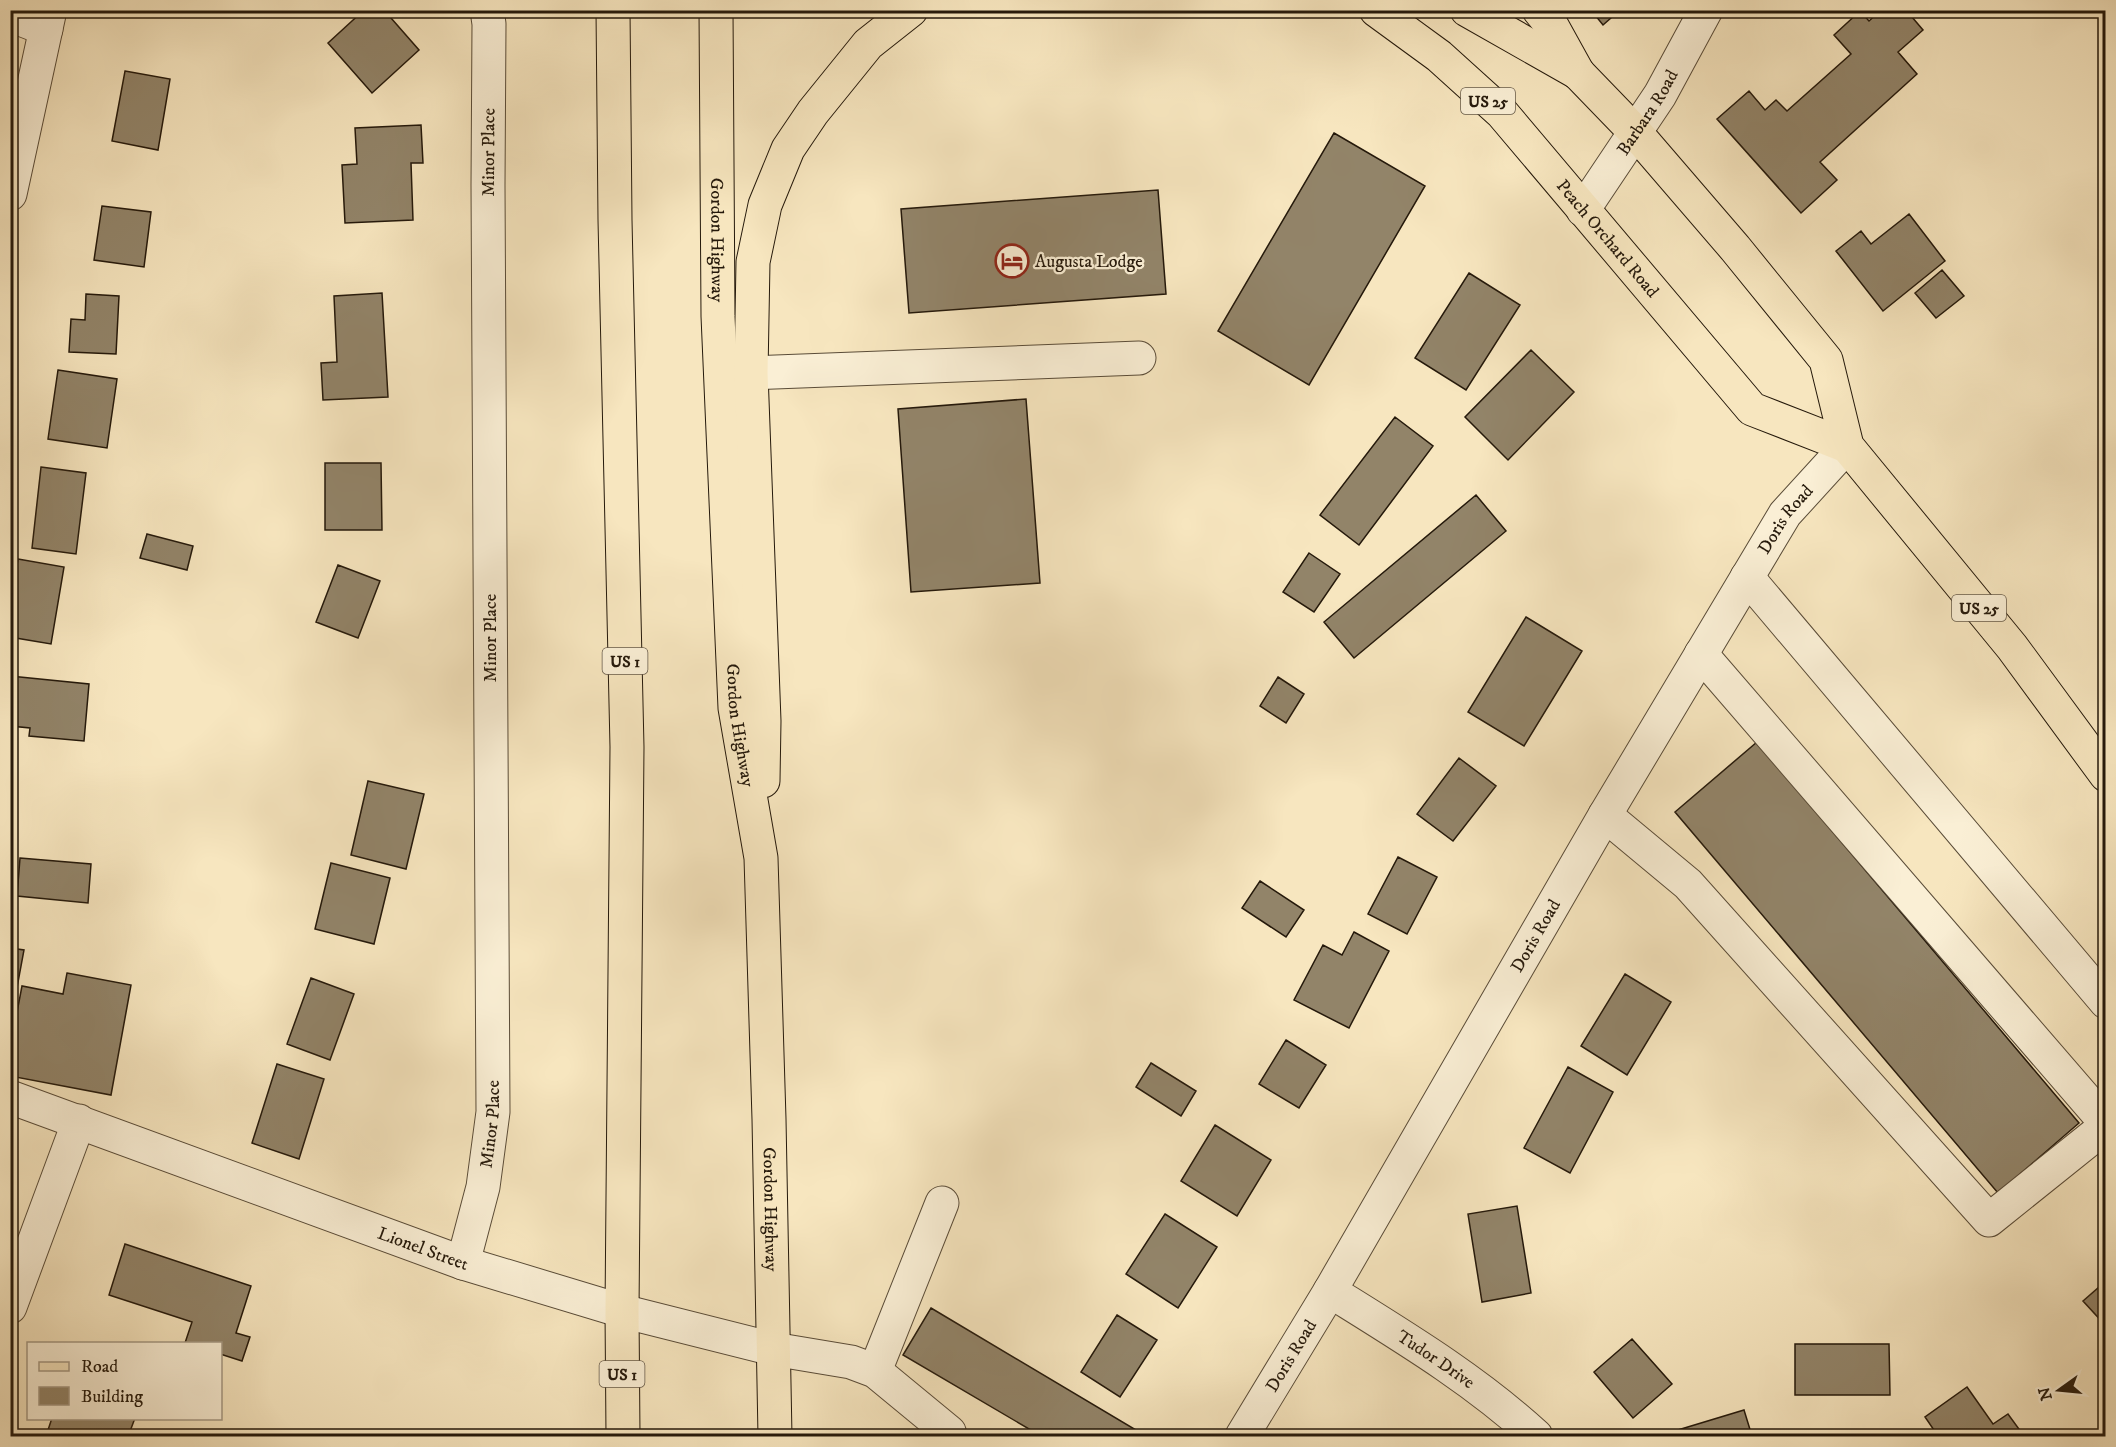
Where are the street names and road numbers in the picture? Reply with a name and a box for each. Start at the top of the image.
street label: Barbara Road [1613,66,1684,160]
road number: US 25 [1461,88,1515,114]
street label: Minor Place [478,108,500,197]
street label: Peach Orchard Road [1551,176,1663,302]
street label: Gordon Highway [705,178,728,303]
street label: Doris Road [1754,480,1818,558]
street label: Minor Place [480,594,502,682]
road number: US 25 [1952,595,2006,621]
road number: US 1 [602,648,648,674]
street label: Gordon Highway [721,663,759,789]
street label: Doris Road [1506,896,1566,977]
street label: Minor Place [476,1080,505,1170]
street label: Gordon Highway [758,1147,782,1272]
street label: Lionel Street [374,1223,471,1276]
street label: Doris Road [1261,1316,1322,1396]
street label: Tudor Drive [1392,1326,1479,1394]
road number: US 1 [600,1361,644,1387]

